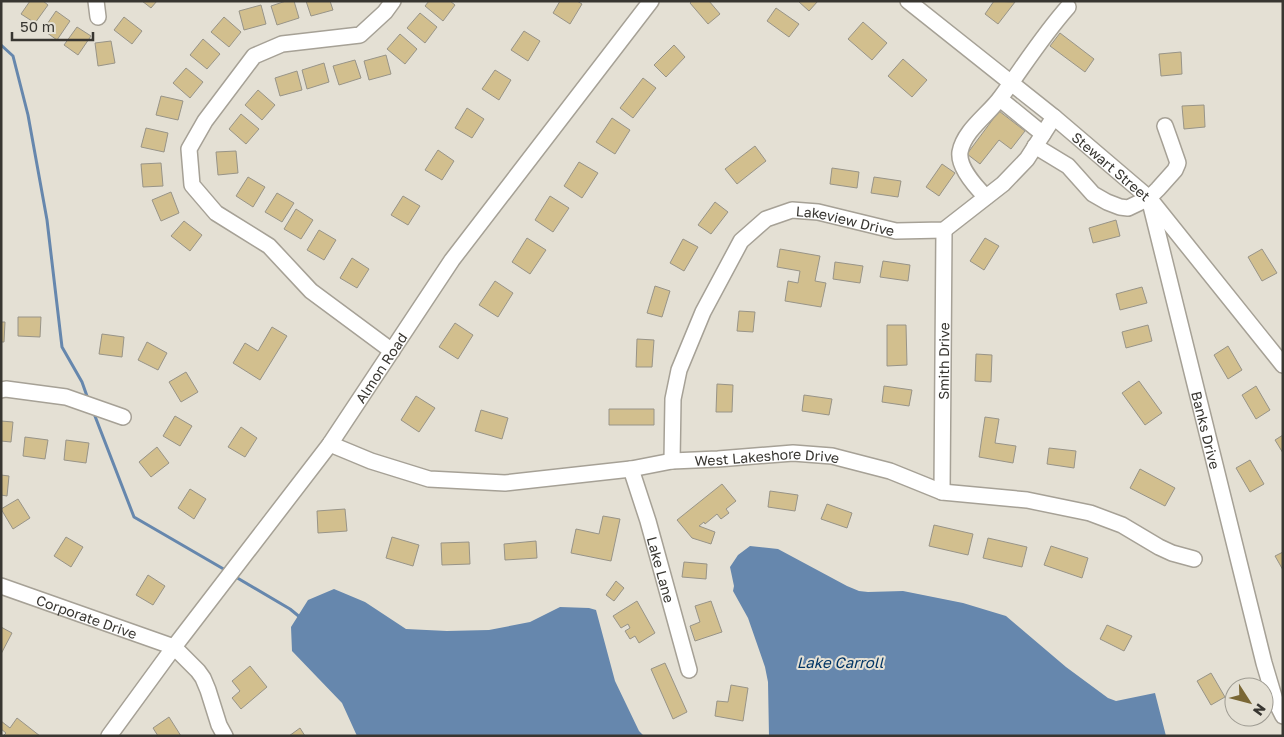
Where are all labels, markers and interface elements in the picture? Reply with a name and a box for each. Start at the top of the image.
scale bar [12,10,94,42]
text: 50 m [20,17,55,35]
street label: Stewart Street [1069,128,1154,204]
street label: Lakeview Drive [795,202,896,239]
street label: Smith Drive [934,322,952,400]
street label: Almon Road [351,329,410,406]
street label: Banks Drive [1189,389,1224,471]
street label: West Lakeshore Drive [694,444,841,469]
street label: Lake Lane [644,534,679,605]
street label: Corporate Drive [34,591,139,642]
water label: Lake Carroll [797,653,885,671]
north arrow [1224,677,1274,727]
text: N [1250,701,1270,719]

